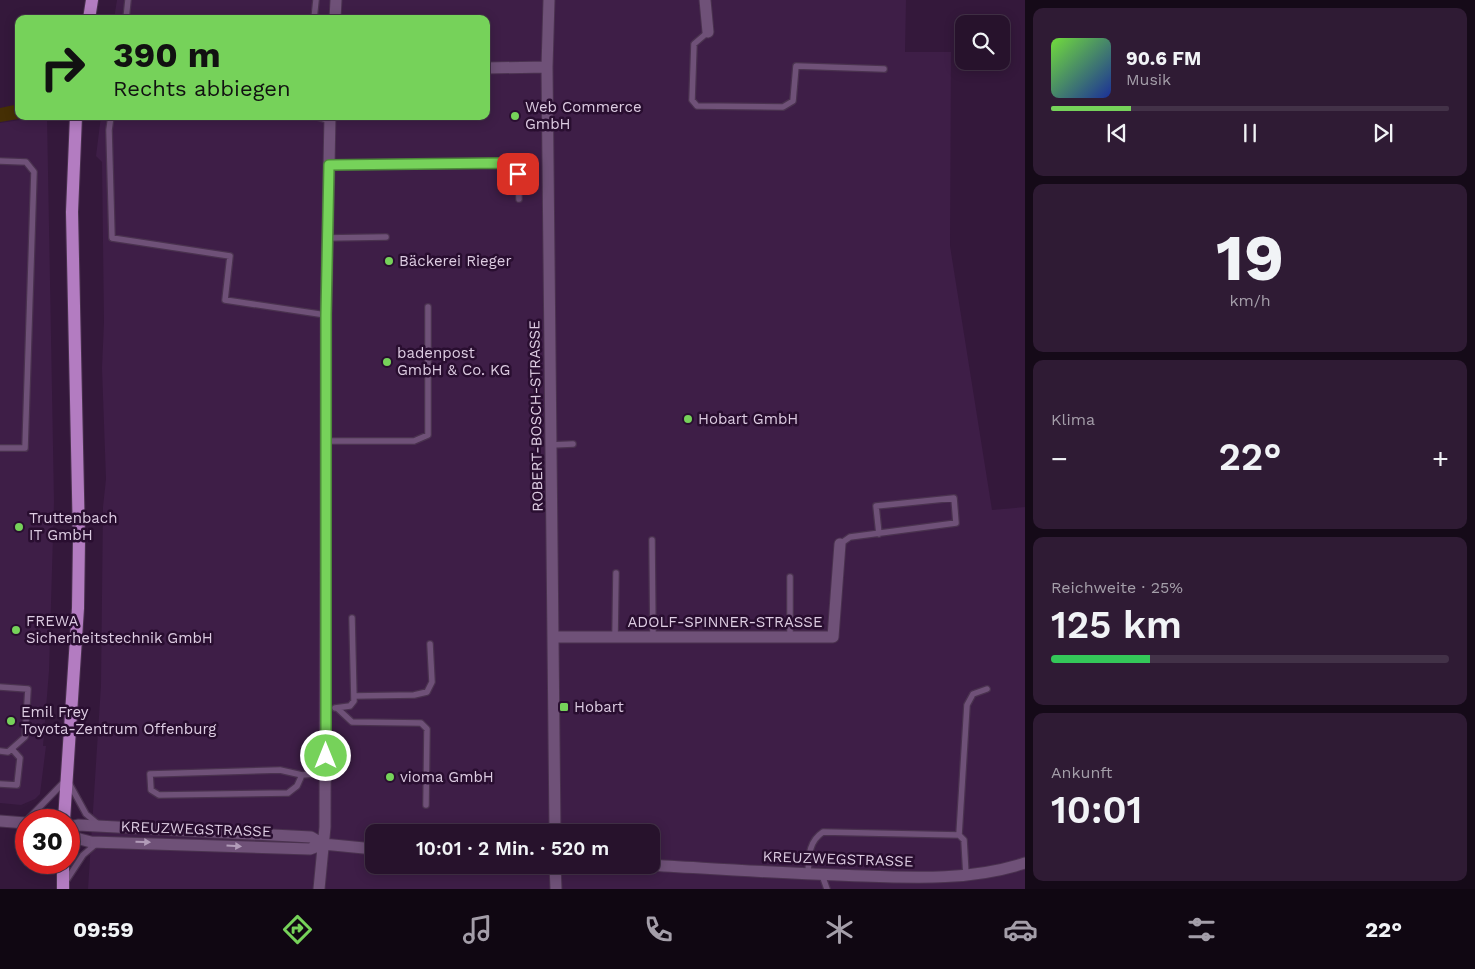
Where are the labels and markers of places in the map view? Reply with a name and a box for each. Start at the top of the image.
place label: Web Commerce GmbH [525,98,642,133]
marker: Web Commerce GmbH [509,110,521,122]
pin [497,153,539,195]
place label: Bäckerei Rieger [399,252,512,270]
marker: Bäckerei Rieger [383,255,395,267]
place label: badenpost GmbH & Co. KG [397,344,510,379]
marker: badenpost GmbH & Co. KG [381,356,393,368]
place label: Hobart GmbH [698,410,798,428]
marker: Hobart GmbH [682,413,694,425]
place label: Truttenbach IT GmbH [29,509,118,544]
marker: Truttenbach IT GmbH [13,521,25,533]
place label: FREWA Sicherheitstechnik GmbH [26,612,213,647]
marker: FREWA Sicherheitstechnik GmbH [10,624,22,636]
place label: Hobart [574,698,624,716]
marker: Hobart [558,701,570,713]
place label: Emil Frey Toyota-Zentrum Offenburg [21,703,216,738]
marker: Emil Frey Toyota-Zentrum Offenburg [5,715,17,727]
place label: vioma GmbH [400,768,494,786]
marker: vioma GmbH [384,771,396,783]

